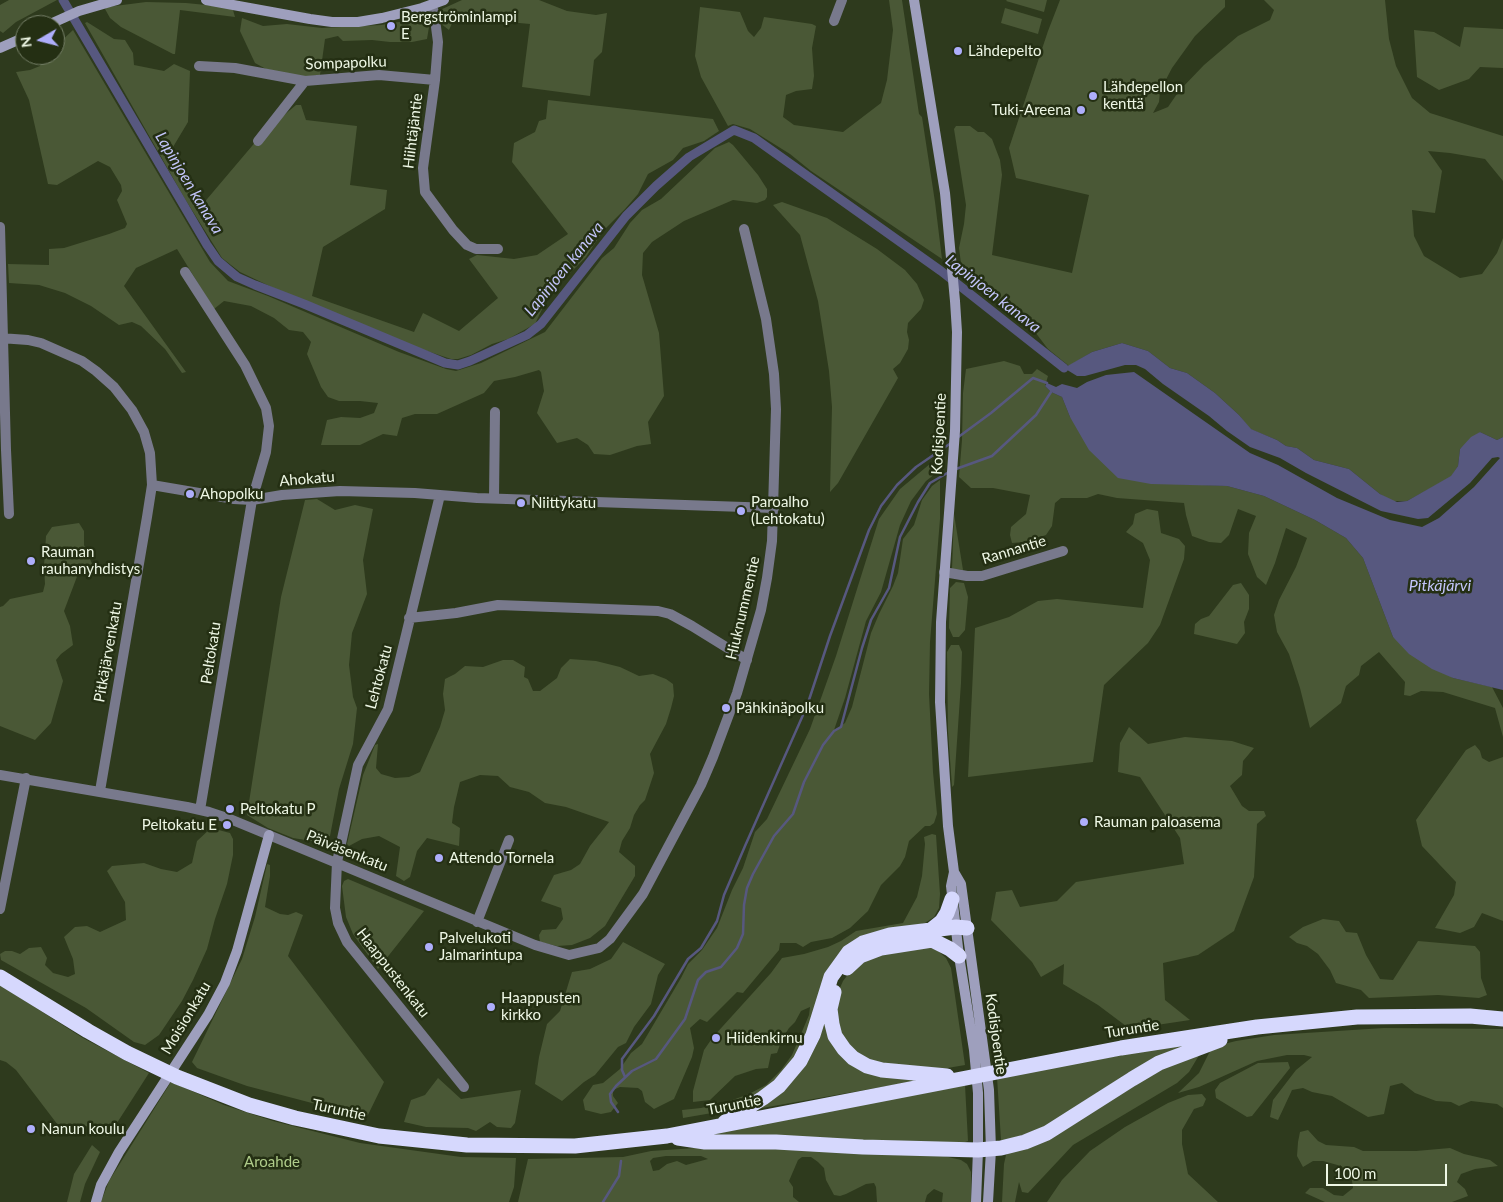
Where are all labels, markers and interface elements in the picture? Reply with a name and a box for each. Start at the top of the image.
place label: Bergströminlampi E [401,8,517,43]
north arrow [15,15,65,65]
marker: Bergströminlampi E [385,20,397,32]
text: N [16,35,35,49]
place label: Lähdepelto [968,42,1042,60]
marker: Lähdepelto [952,45,964,57]
street label: Sompapolku [305,53,387,73]
place label: Lähdepellon kenttä [1103,78,1183,113]
marker: Lähdepellon kenttä [1087,90,1099,102]
street label: Hiihtäjäntie [399,92,427,170]
place label: Tuki-Areena [992,101,1071,119]
marker: Tuki-Areena [1075,104,1087,116]
water label: Lapinjoen kanava [151,129,227,237]
water label: Lapinjoen kanava [520,218,608,320]
water label: Lapinjoen kanava [942,251,1044,337]
street label: Kodisjoentie [928,393,950,475]
street label: Ahokatu [278,468,336,490]
place label: Ahopolku [200,485,263,503]
marker: Ahopolku [184,488,196,500]
place label: Paroalho (Lehtokatu) [751,493,825,528]
place label: Niittykatu [531,494,596,512]
marker: Niittykatu [515,497,527,509]
marker: Paroalho (Lehtokatu) [735,505,747,517]
street label: Rannantie [980,532,1048,568]
place label: Rauman rauhanyhdistys [41,543,140,578]
street label: Hiuknummentie [722,554,764,662]
marker: Rauman rauhanyhdistys [25,555,37,567]
water label: Pitkäjärvi [1409,576,1471,596]
street label: Pitkäjärvenkatu [90,600,126,704]
street label: Peltokatu [197,621,225,685]
street label: Lehtokatu [362,643,396,711]
place label: Pähkinäpolku [736,699,824,717]
marker: Pähkinäpolku [720,702,732,714]
place label: Peltokatu P [240,800,315,818]
marker: Peltokatu P [224,803,236,815]
place label: Rauman paloasema [1094,813,1221,831]
place label: Peltokatu E [142,816,217,834]
marker: Rauman paloasema [1078,816,1090,828]
marker: Peltokatu E [221,819,233,831]
street label: Päiväsenkatu [304,826,390,876]
place label: Attendo Tornela [449,849,554,867]
marker: Attendo Tornela [433,852,445,864]
street label: Haappustenkatu [353,925,433,1021]
place label: Palvelukoti Jalmarintupa [439,929,523,964]
marker: Palvelukoti Jalmarintupa [423,941,435,953]
street label: Moisionkatu [157,978,215,1058]
place label: Haappusten kirkko [501,989,580,1024]
street label: Kodisjoentie [981,992,1011,1076]
marker: Haappusten kirkko [485,1001,497,1013]
street label: Turuntie [1103,1016,1161,1042]
place label: Hiidenkirnu [726,1029,803,1047]
marker: Hiidenkirnu [710,1032,722,1044]
street label: Turuntie [705,1091,763,1119]
street label: Turuntie [310,1095,368,1125]
place label: Nanun koulu [41,1120,125,1138]
marker: Nanun koulu [25,1123,37,1135]
park label: Aroahde [244,1153,300,1171]
scale bar [1328,1154,1449,1186]
text: 100 m [1334,1164,1376,1182]

